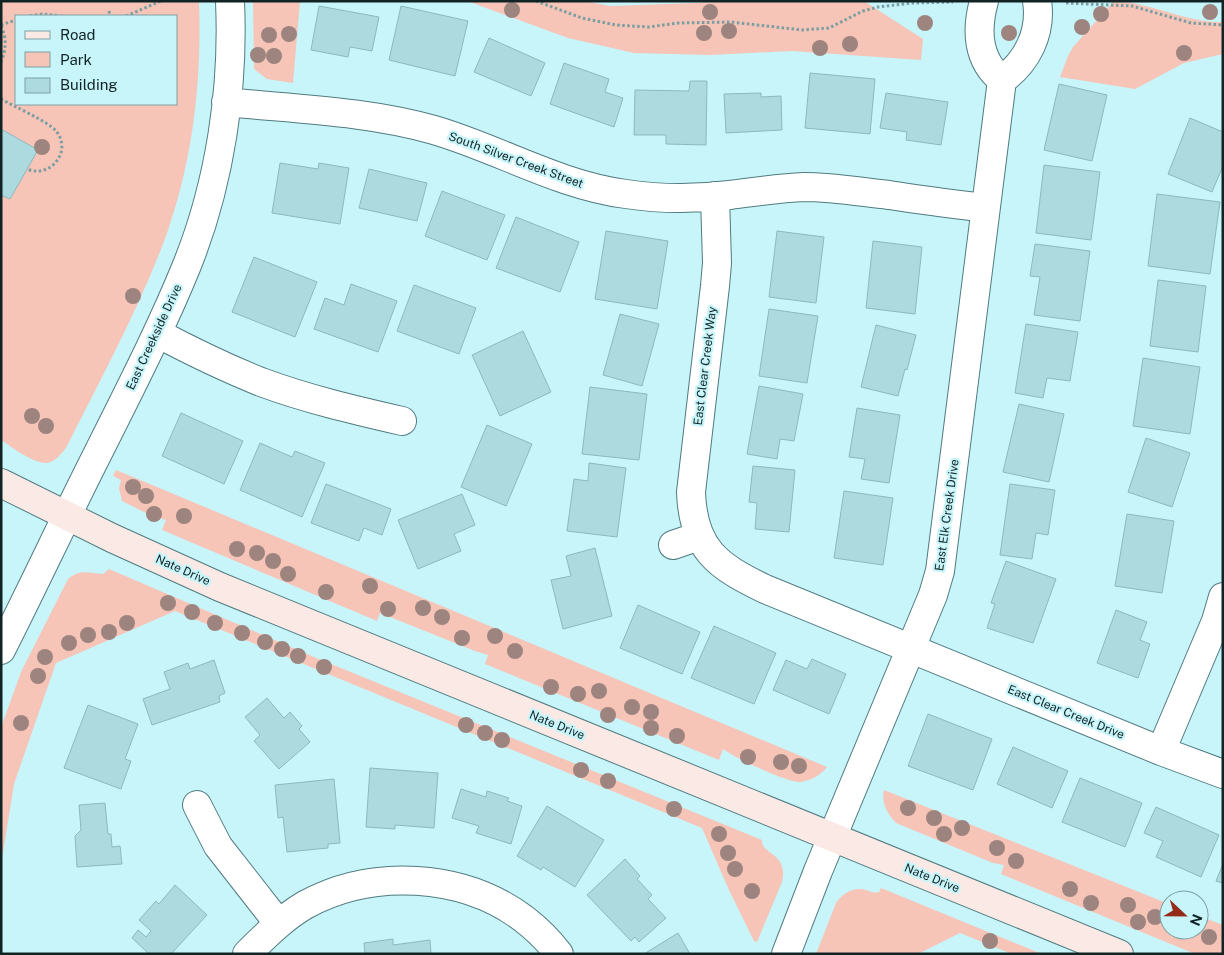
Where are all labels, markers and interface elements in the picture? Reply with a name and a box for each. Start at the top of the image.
legend [15,15,178,105]
text: Road [60,26,96,43]
text: Park [60,51,92,68]
text: Building [60,76,118,93]
street label: South Silver Creek Street [447,129,586,191]
street label: East Creekside Drive [123,282,185,392]
street label: East Clear Creek Way [691,305,719,426]
street label: East Elk Creek Drive [932,458,962,572]
street label: Nate Drive [154,552,213,588]
street label: East Clear Creek Drive [1006,682,1127,742]
street label: Nate Drive [527,708,587,742]
street label: Nate Drive [902,861,962,895]
north arrow [1159,890,1209,940]
text: N [1187,912,1206,928]

